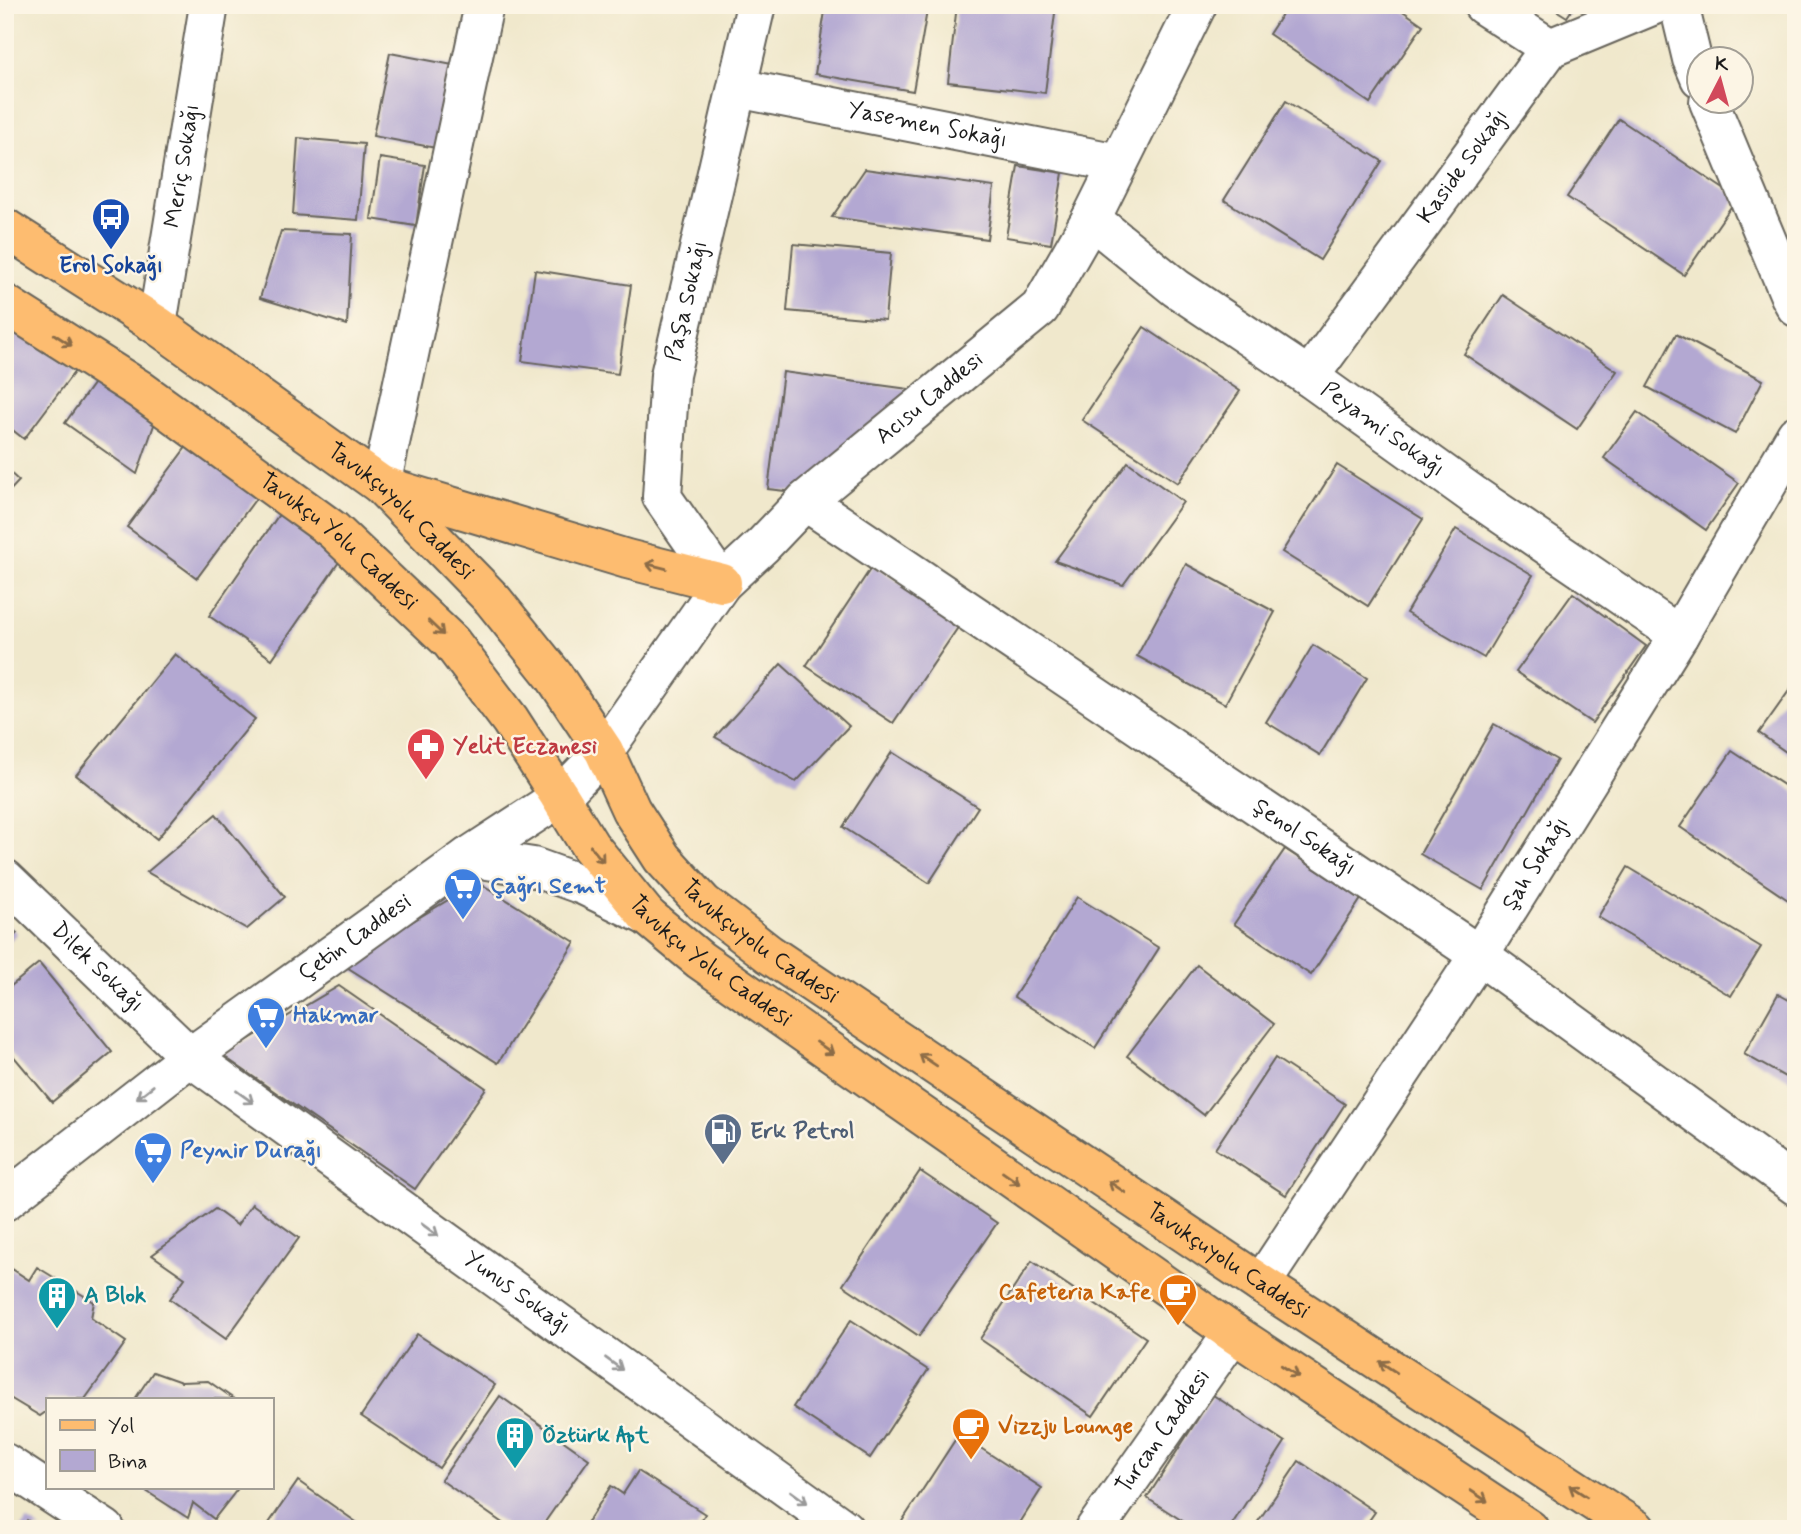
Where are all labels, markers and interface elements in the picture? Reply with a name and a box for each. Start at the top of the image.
north arrow [1686,46,1756,116]
text: K [1714,51,1730,78]
street label: Yasemen Sokağı [845,95,1010,156]
street label: Meriç Sokağı [158,102,208,230]
street label: Kaside Sokağı [1411,103,1515,230]
bus stop icon: Erol Sokağı [90,196,132,251]
street label: Paşa Sokağı [659,238,716,364]
place label: Erol Sokağı [59,251,163,281]
one-way arrow [52,334,72,348]
street label: Acısu Caddesi [870,345,990,452]
street label: Peyami Sokağı [1315,375,1450,484]
street label: Tavukçuyolu Caddesi [321,436,481,587]
street label: Tavukçu Yolu Caddesi [253,466,424,617]
one-way arrow [645,559,668,572]
one-way arrow [427,619,444,636]
pharmacy icon: Yelit Eczanesi [405,726,447,781]
place label: Yelit Eczanesi [453,732,597,762]
street label: Şenol Sokağı [1247,792,1362,883]
street label: Şah Sokağı [1495,812,1576,916]
one-way arrow [589,845,604,863]
supermarket icon: Çağrı Semt [442,866,484,921]
place label: Çağrı Semt [490,872,606,902]
street label: Tavukçuyolu Caddesi [674,873,844,1011]
street label: Çetin Caddesi [293,887,418,989]
street label: Tavukçu Yolu Caddesi [621,889,797,1034]
street label: Dilek Sokağı [44,916,150,1020]
supermarket icon: Hakmar [245,995,287,1050]
place label: Hakmar [293,1001,379,1031]
one-way arrow [815,1041,834,1055]
one-way arrow [919,1053,938,1067]
one-way arrow [137,1085,155,1100]
one-way arrow [235,1090,254,1105]
fuel station icon: Erk Petrol [702,1111,744,1166]
place label: Erk Petrol [750,1117,854,1147]
supermarket icon: Peynir Durağı [132,1130,174,1185]
place label: Peynir Durağı [180,1136,322,1166]
one-way arrow [1001,1171,1020,1185]
one-way arrow [1108,1180,1127,1194]
street label: Tavukçuyolu Caddesi [1140,1196,1315,1327]
one-way arrow [420,1223,438,1238]
street label: Yunus Sokağı [457,1244,577,1342]
cafe icon: Cafeteria Kafe [1157,1272,1199,1327]
building icon: A Blok [36,1275,78,1330]
place label: Cafeteria Kafe [998,1278,1152,1308]
place label: A Blok [84,1281,147,1311]
one-way arrow [604,1356,623,1371]
one-way arrow [1379,1360,1398,1374]
street label: Turcan Caddesi [1109,1363,1218,1500]
one-way arrow [1279,1364,1299,1378]
legend [46,1398,273,1488]
cafe icon: Vizzju Lounge [950,1406,992,1461]
text: Yol [108,1412,134,1440]
place label: Vizzju Lounge [998,1412,1133,1442]
building icon: Öztürk Apt [494,1415,536,1470]
place label: Öztürk Apt [542,1421,649,1452]
text: Bina [108,1448,148,1476]
one-way arrow [1569,1484,1589,1498]
one-way arrow [789,1489,808,1504]
one-way arrow [1469,1489,1489,1503]

